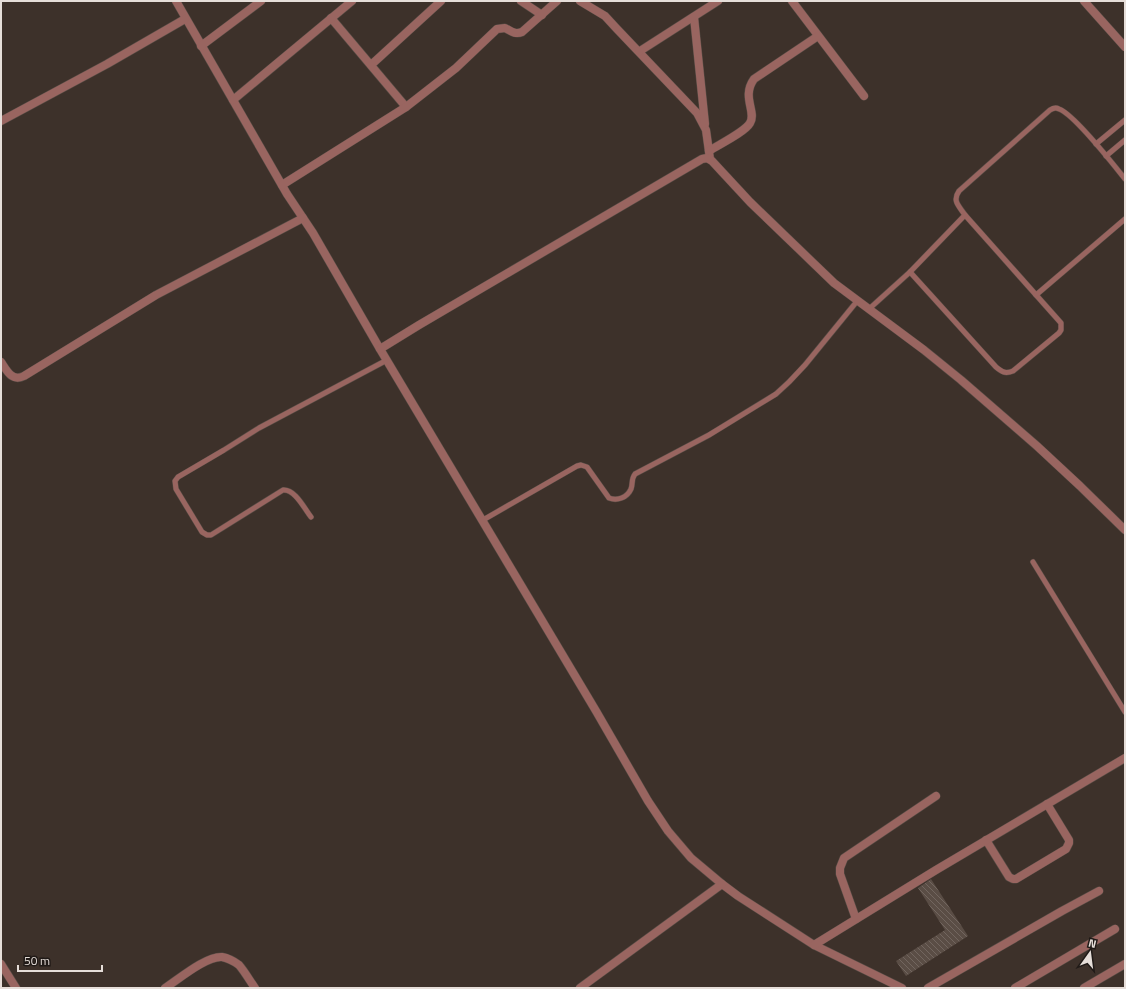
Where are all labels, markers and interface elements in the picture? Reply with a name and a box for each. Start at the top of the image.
north arrow [1070,933,1110,973]
text: N [1087,935,1098,952]
scale bar [18,947,102,973]
text: 50 m [24,951,50,970]

